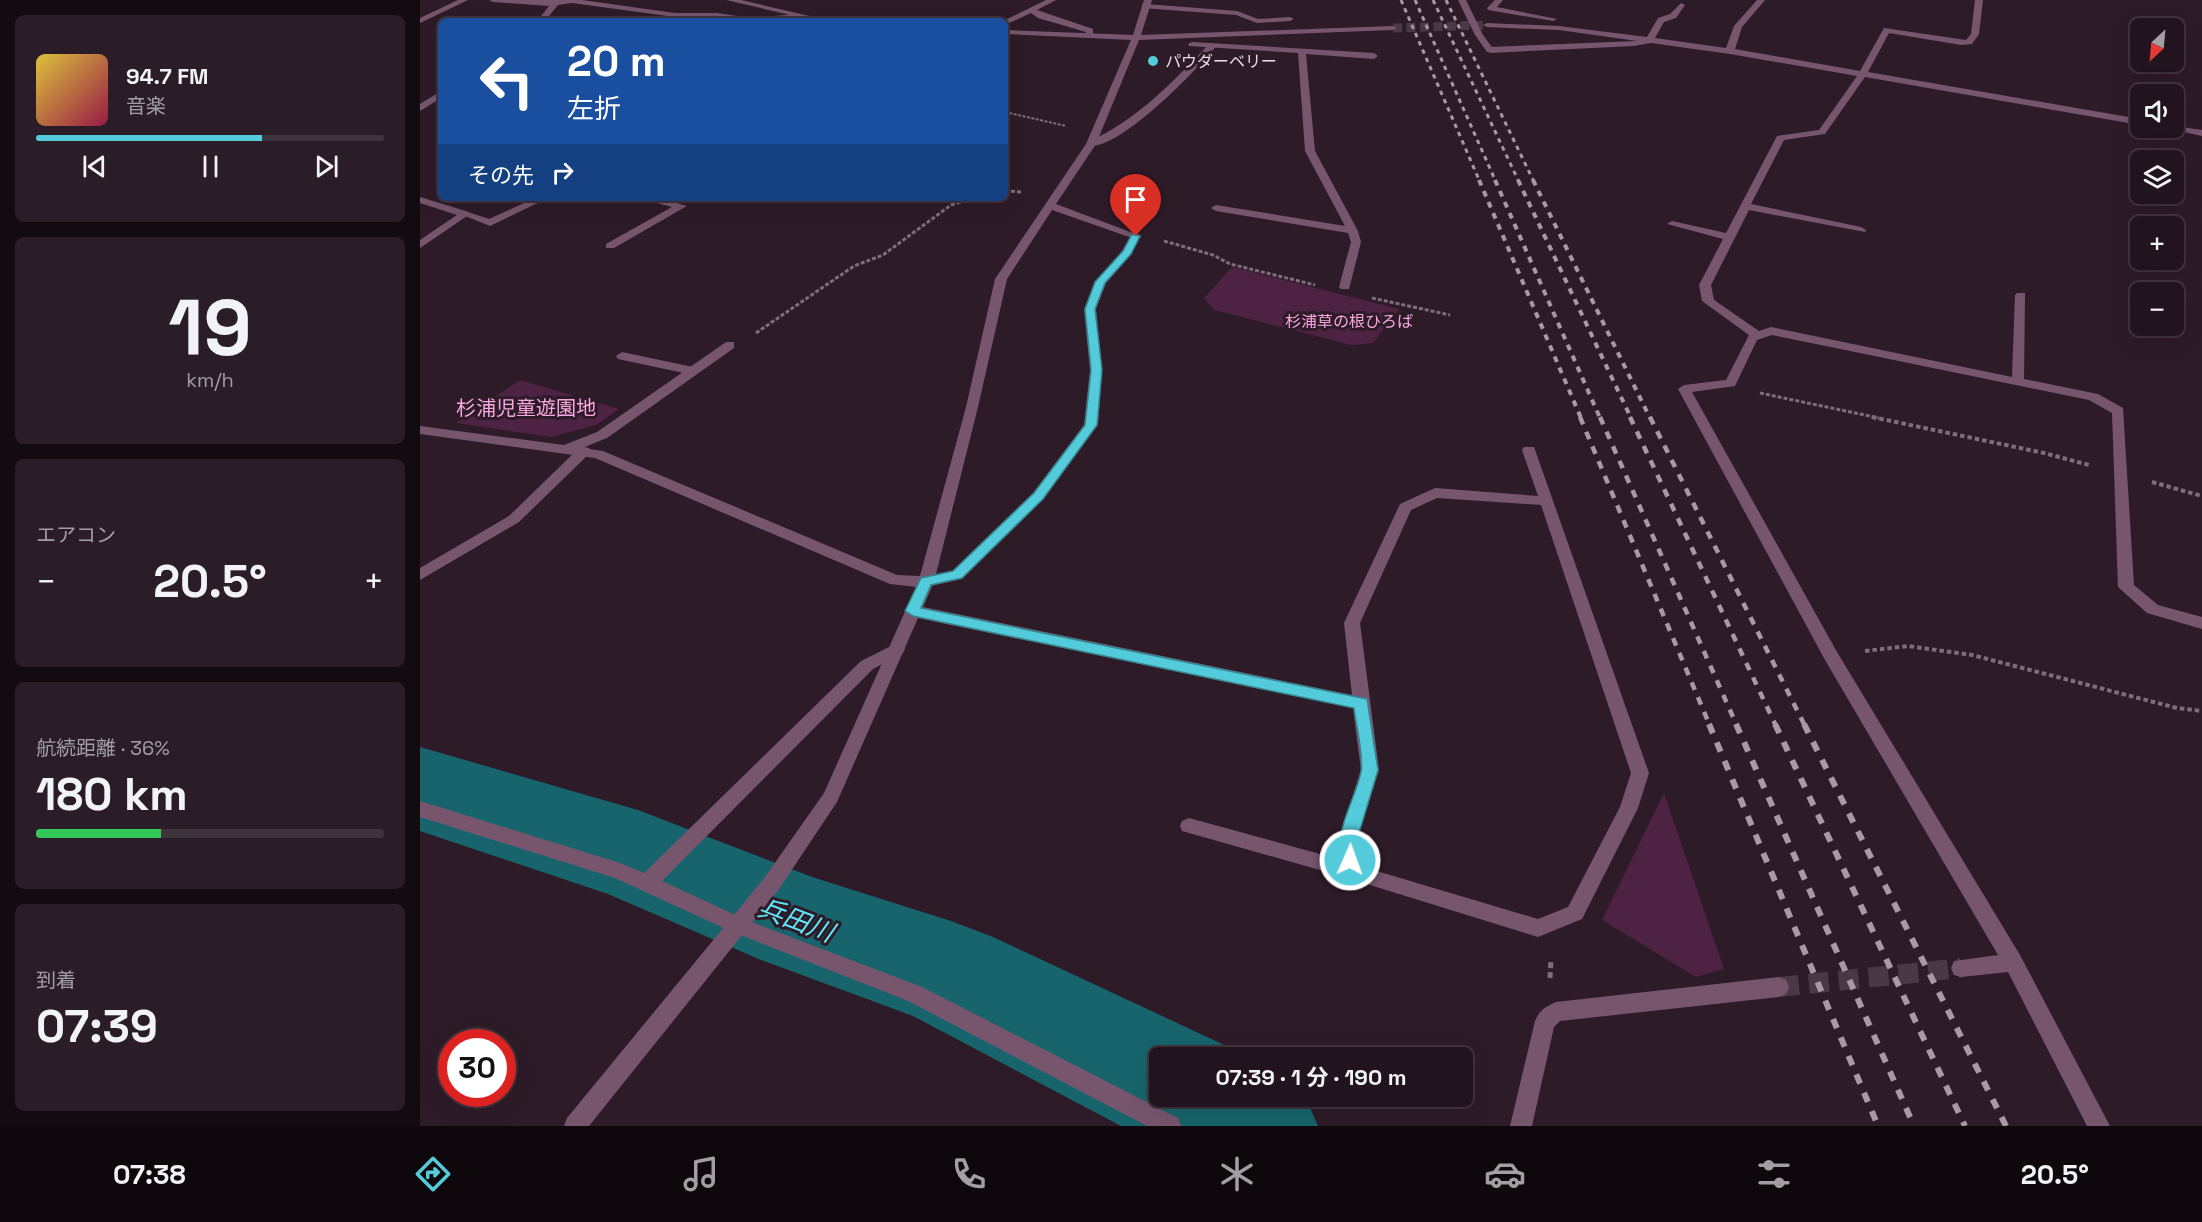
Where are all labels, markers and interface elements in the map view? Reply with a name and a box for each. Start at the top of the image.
north arrow [2130,18,2184,72]
map controls [2130,18,2184,336]
text: 20 m [567,35,666,88]
icon: left [468,42,546,120]
place label: パウダーベリー [1165,51,1277,72]
marker: パウダーベリー [1146,54,1160,68]
text: 94.7 FM [126,62,208,90]
button: sound [2130,84,2184,138]
text: 左折 [567,91,621,126]
text: 音楽 [126,93,166,119]
icon: previous [78,150,111,183]
icon: pause [194,150,227,183]
icon: next [310,150,343,183]
button: layers [2130,150,2184,204]
icon: right [546,156,579,189]
text: その先 [468,161,534,189]
pin [1110,174,1161,236]
icon: arrive [1119,183,1152,216]
button: + [2130,216,2184,270]
text: 19 [168,278,252,378]
button: − [2130,282,2184,336]
park label: 杉浦草の根ひろば [1285,311,1413,332]
text: km/h [186,367,234,393]
park label: 杉浦児童遊園地 [456,395,596,421]
text: エアコン [36,522,116,548]
text: 20.5° [153,553,267,610]
text: − [36,561,56,603]
text: + [364,561,384,603]
text: 航続距離 · 36% [36,735,170,761]
text: 180 km [36,766,188,823]
position arrow [1318,828,1382,892]
water label: 兵田川 [753,890,841,951]
text: 到着 [36,967,76,993]
text: 07:39 [36,998,158,1055]
speed limit sign: 30 [438,1029,516,1107]
text: 07:39 · 1 分 · 190 m [1215,1063,1407,1091]
icon: directions [412,1153,454,1195]
icon: music [680,1153,722,1195]
icon: phone [948,1153,990,1195]
icon: climate [1216,1153,1258,1195]
icon: car [1484,1153,1526,1195]
icon: filters [1753,1153,1795,1195]
text: 07:38 [113,1157,186,1192]
text: 20.5° [2021,1157,2089,1192]

